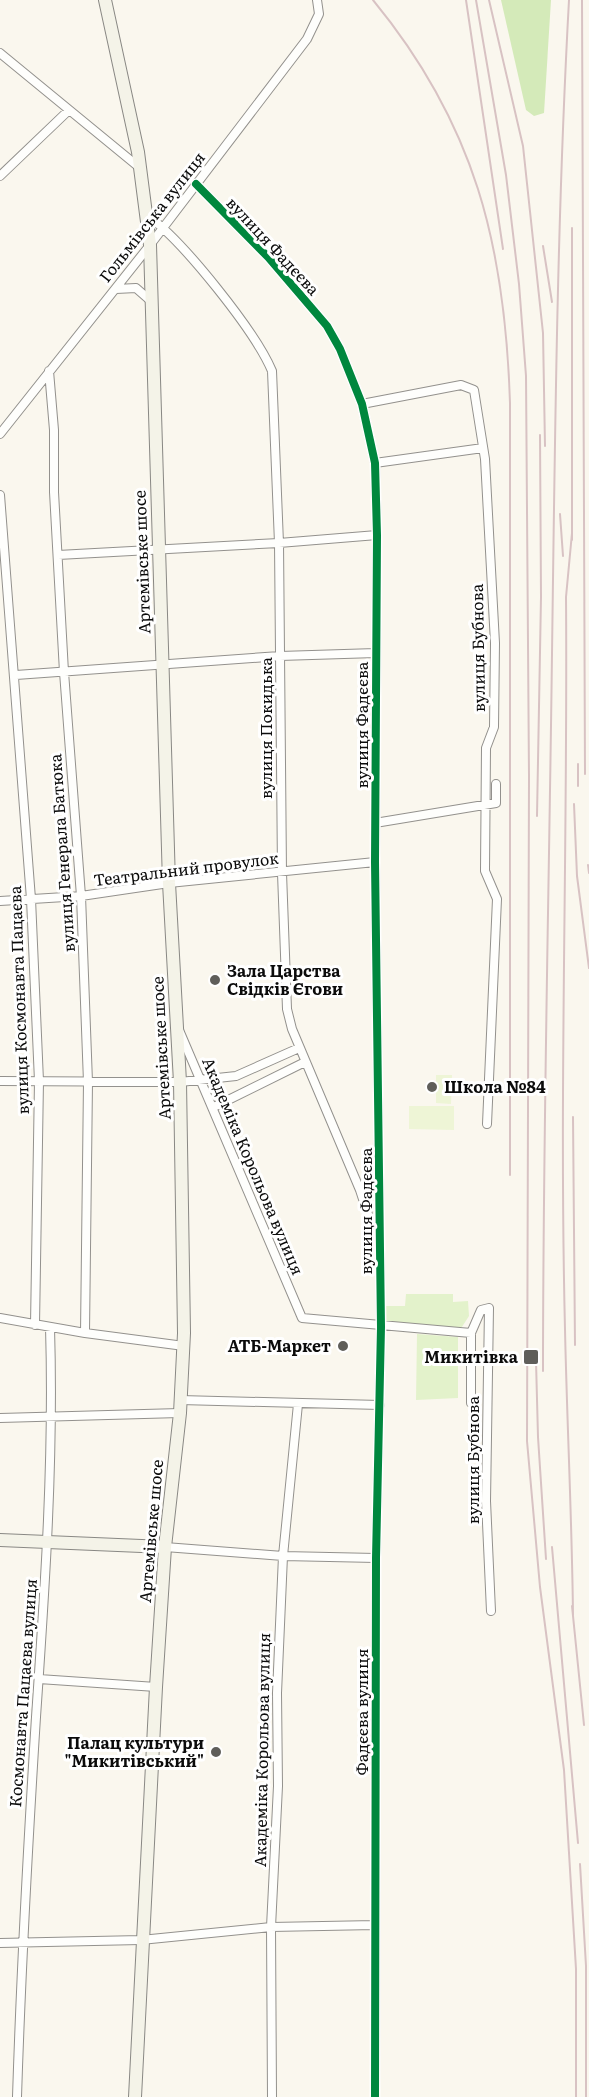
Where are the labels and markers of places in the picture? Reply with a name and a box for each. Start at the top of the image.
place label: Зала Царства Свідків Єгови [227,958,343,1000]
marker: Зала Царства Свідків Єгови [208,973,222,987]
place label: Школа №84 [444,1074,546,1098]
marker: Школа №84 [425,1080,439,1094]
place label: АТБ-Маркет [228,1333,331,1357]
marker: АТБ-Маркет [336,1339,350,1353]
place label: Микитівка [424,1344,519,1368]
marker: Микитівка [522,1348,540,1366]
place label: Палац культури "Микитівський" [65,1730,204,1772]
marker: Палац культури "Микитівський" [209,1745,223,1759]

